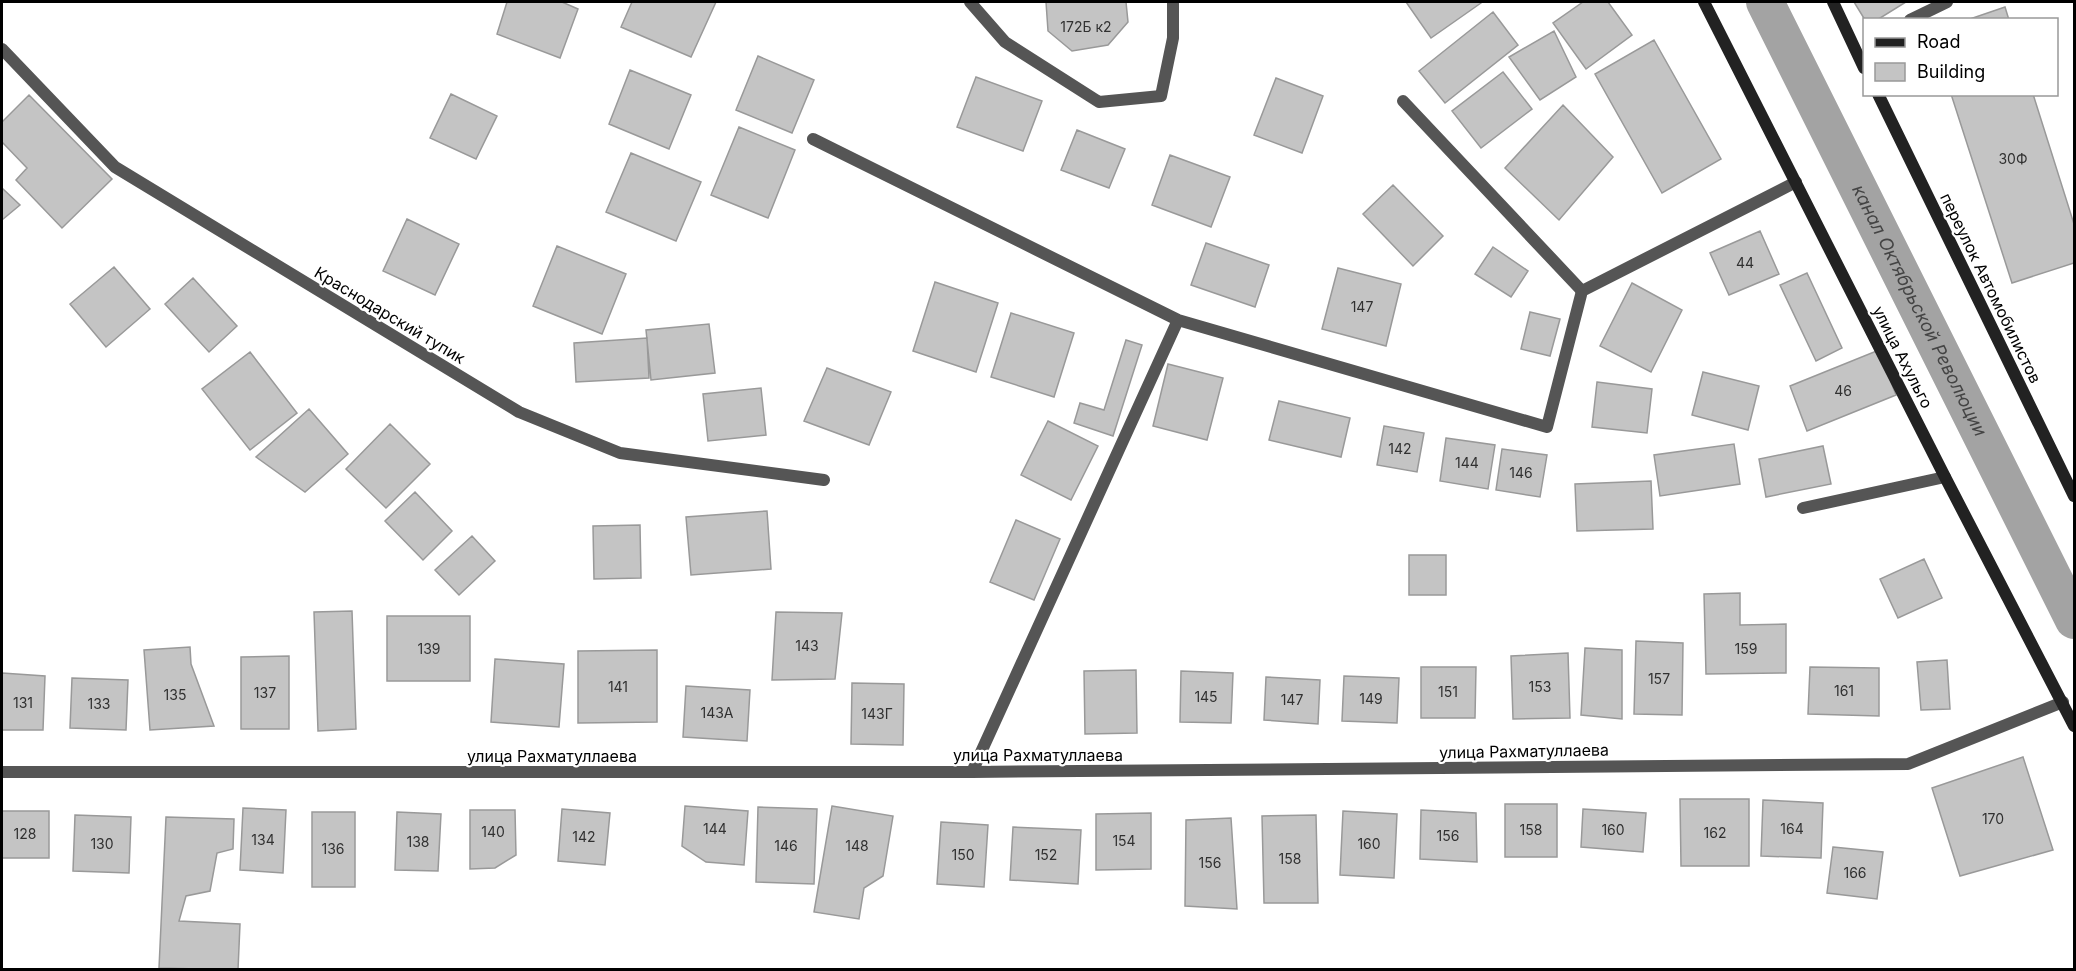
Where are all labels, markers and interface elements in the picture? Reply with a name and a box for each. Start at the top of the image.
house number: 172Б к2 [1060,18,1112,35]
legend [1863,18,2058,96]
text: Road [1917,31,1960,52]
text: Building [1917,61,1985,82]
house number: 30Ф [1998,150,2028,167]
water label: канал Октябрьской Революции [1848,181,1992,440]
street label: переулок Автомобилистов [1936,190,2046,386]
house number: 44 [1736,254,1754,271]
street label: Краснодарский тупик [311,262,469,368]
house number: 147 [1351,298,1373,315]
street label: улица Ахульго [1869,302,1937,412]
house number: 46 [1834,382,1852,399]
house number: 142 [1388,440,1412,457]
house number: 144 [1455,454,1479,471]
house number: 146 [1509,464,1533,481]
house number: 143 [795,637,819,654]
house number: 139 [417,640,441,657]
house number: 159 [1735,640,1757,657]
house number: 157 [1648,670,1670,687]
house number: 141 [608,678,628,695]
house number: 153 [1529,678,1551,695]
house number: 161 [1834,682,1854,699]
house number: 151 [1438,683,1458,700]
house number: 137 [254,684,276,701]
house number: 135 [164,686,186,703]
house number: 145 [1194,688,1218,705]
house number: 149 [1359,690,1383,707]
house number: 147 [1281,691,1303,708]
house number: 131 [13,694,33,711]
house number: 133 [88,695,111,712]
house number: 143А [700,704,734,721]
house number: 143Г [861,705,893,722]
street label: улица Рахматуллаева [1439,740,1609,762]
street label: улица Рахматуллаева [953,745,1123,765]
street label: улица Рахматуллаева [467,746,637,766]
house number: 170 [1982,810,2004,827]
house number: 144 [703,820,727,837]
house number: 164 [1780,820,1804,837]
house number: 158 [1520,821,1542,838]
house number: 160 [1601,821,1625,838]
house number: 140 [481,823,505,840]
house number: 162 [1704,824,1726,841]
house number: 128 [14,825,36,842]
house number: 156 [1437,827,1459,844]
house number: 142 [572,828,596,845]
house number: 134 [251,831,275,848]
house number: 154 [1112,832,1136,849]
house number: 138 [406,833,430,850]
house number: 130 [90,835,114,852]
house number: 160 [1357,835,1381,852]
house number: 146 [774,837,798,854]
house number: 148 [845,837,869,854]
house number: 136 [321,840,345,857]
house number: 150 [951,846,975,863]
house number: 152 [1035,846,1057,863]
house number: 158 [1279,850,1301,867]
house number: 156 [1199,854,1221,871]
house number: 166 [1843,864,1867,881]

